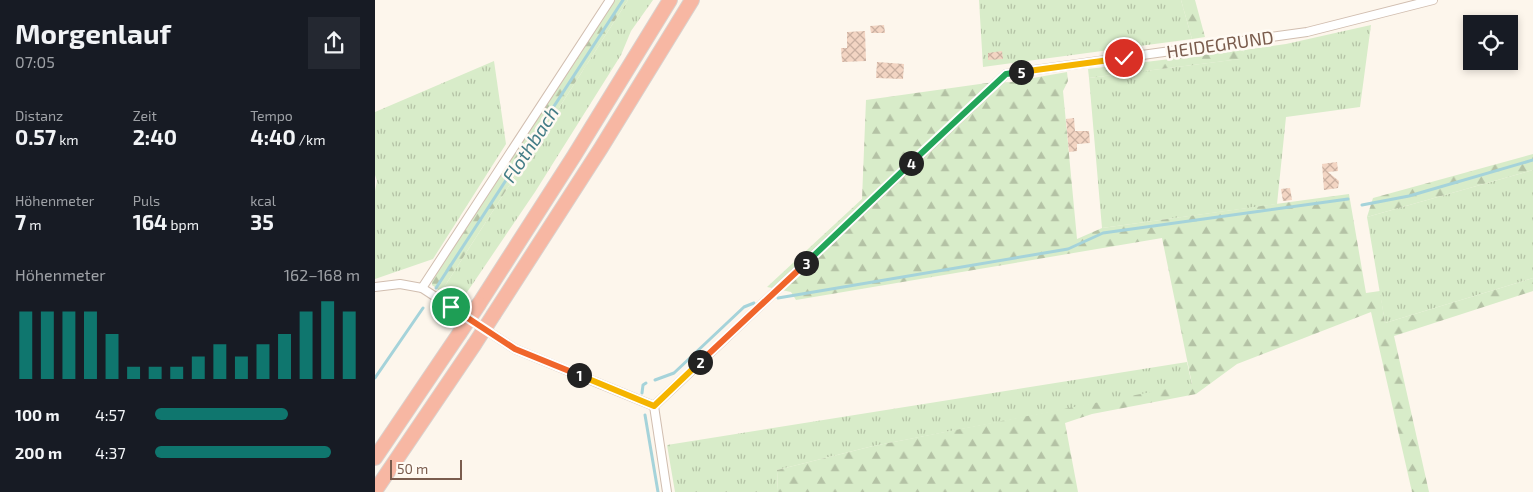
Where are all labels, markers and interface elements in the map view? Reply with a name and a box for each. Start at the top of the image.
map controls [1463,15,1518,70]
button: locate [1463,15,1518,70]
text: Morgenlauf [15,16,171,50]
button: share [308,17,360,69]
street label: HEIDEGRUND [1165,26,1275,62]
pin [1103,37,1145,79]
icon: check [1110,44,1138,72]
text: 07:05 [15,52,55,71]
pin: 5 [1009,60,1033,84]
text: 5 [1018,64,1025,81]
water label: Flothbach [497,101,563,187]
text: Distanz [15,107,63,124]
text: Zeit [133,107,157,124]
text: Tempo [250,107,293,124]
text: 0.57 [15,124,56,149]
text: 2:40 [133,124,177,149]
text: 4:40 [250,124,296,149]
text: km [56,131,79,148]
text: /km [296,131,325,148]
pin: 4 [899,150,923,176]
text: 4 [907,155,916,172]
text: Höhenmeter [15,192,94,209]
text: Puls [133,192,160,209]
text: kcal [250,192,276,209]
text: 7 [15,209,26,234]
text: 164 [133,209,168,234]
text: 35 [250,209,274,234]
text: m [26,216,41,233]
text: bpm [168,216,199,233]
pin: 3 [793,250,819,276]
text: 3 [803,255,810,272]
text: Höhenmeter [15,265,106,284]
text: 162–168 m [284,265,360,284]
pin [430,286,472,328]
icon: arrive [437,293,465,321]
pin: 2 [687,350,713,374]
text: 2 [696,354,705,371]
pin: 1 [567,362,591,388]
text: 1 [576,367,583,384]
text: 100 m [15,405,60,424]
text: 4:57 [95,405,125,424]
text: 200 m [15,443,62,462]
text: 4:37 [95,443,126,462]
scale bar [390,457,463,480]
text: 50 m [397,460,428,477]

